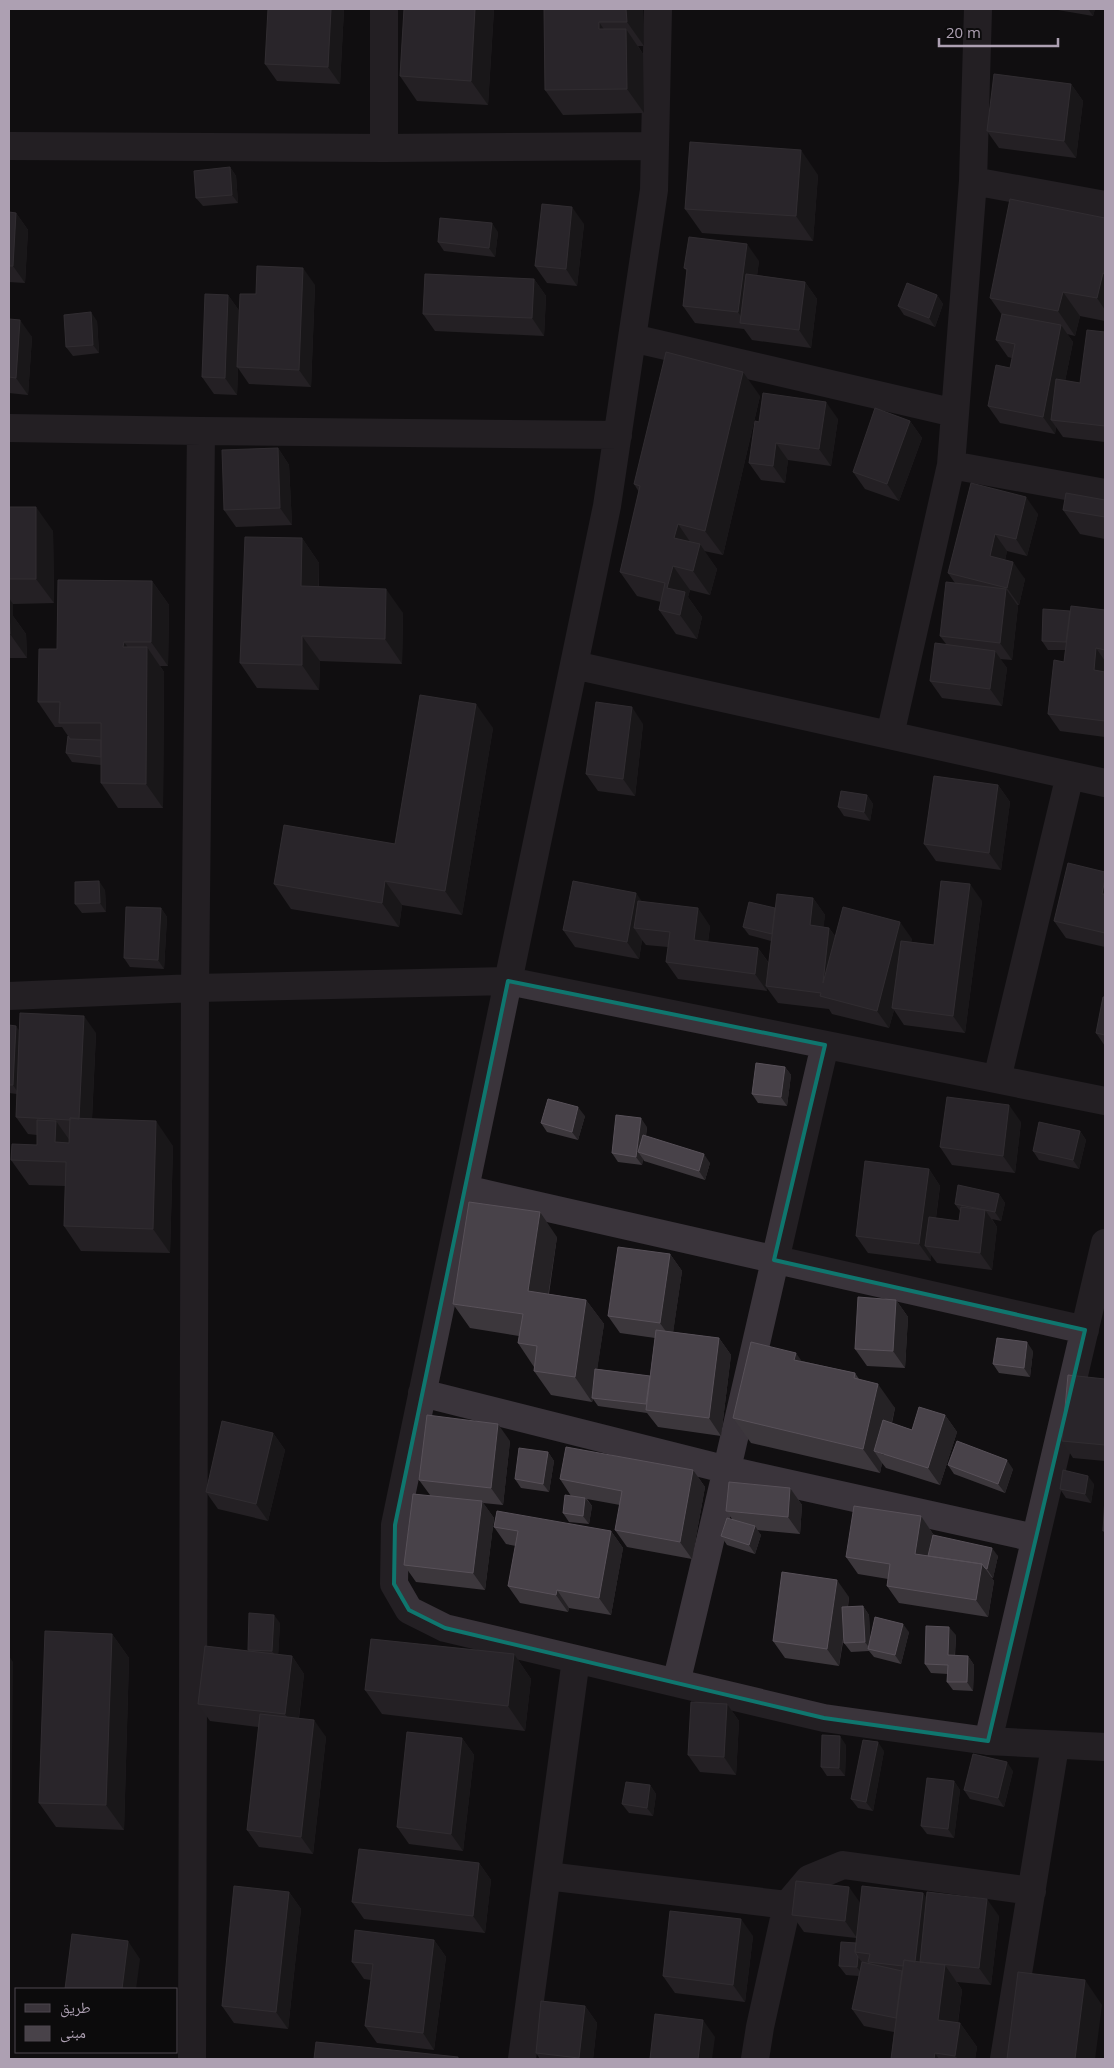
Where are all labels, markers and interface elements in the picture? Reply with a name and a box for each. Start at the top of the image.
scale bar [939,15,1058,47]
text: 20 m [946,22,981,42]
legend [15,1988,178,2053]
text: طريق [60,1997,91,2018]
text: مبنى [60,2022,86,2043]

